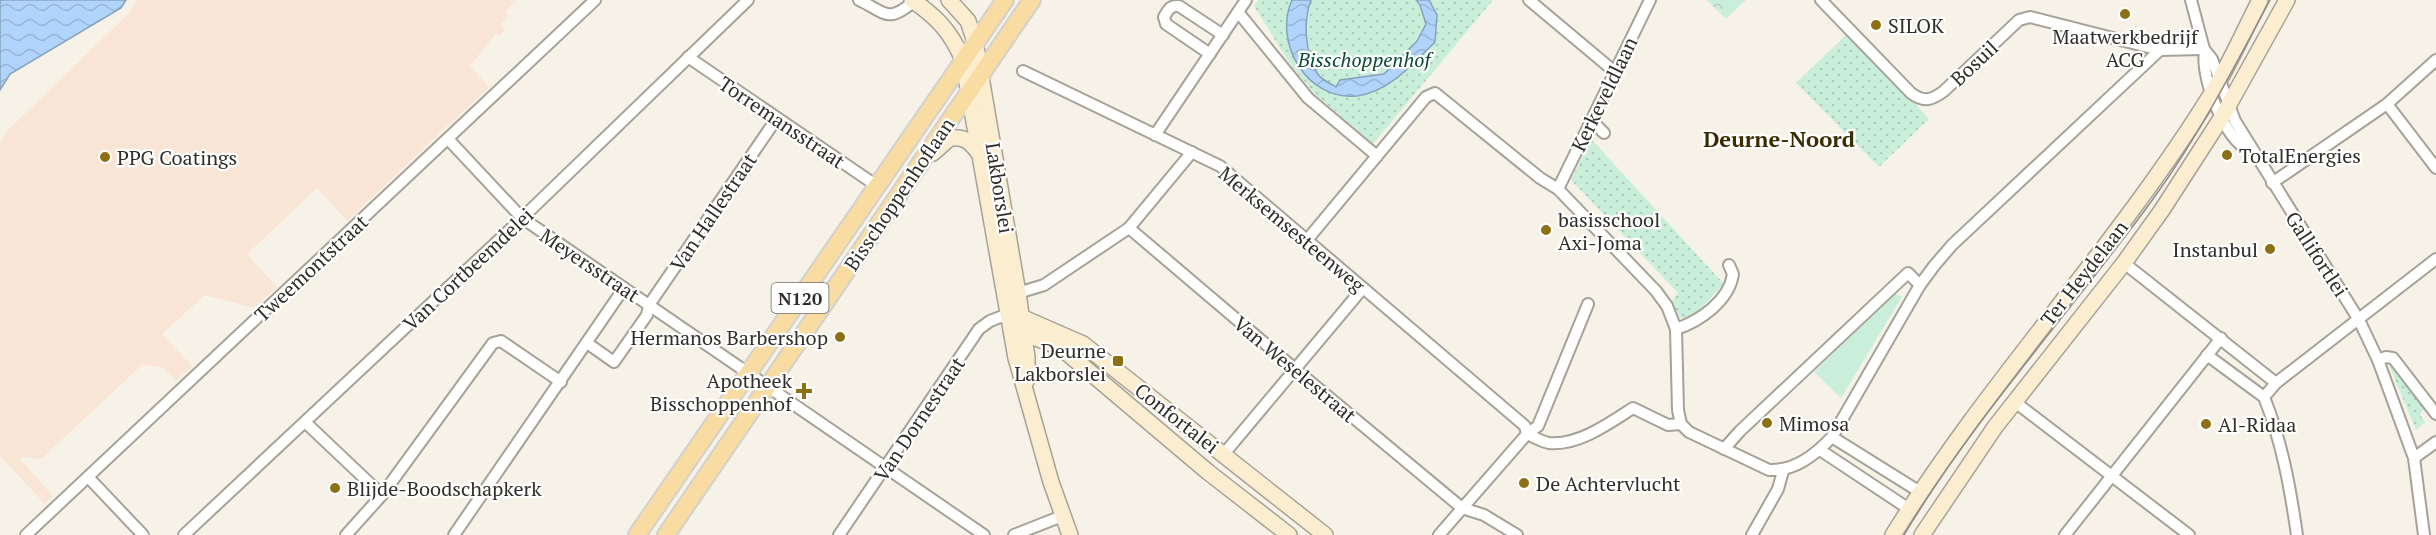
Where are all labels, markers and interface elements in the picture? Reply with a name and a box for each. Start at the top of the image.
marker: Maatwerkbedrijf ACG [2118,7,2132,21]
place label: SILOK [1888,12,1944,39]
marker: SILOK [1869,18,1883,32]
place label: Maatwerkbedrijf ACG [2052,23,2199,73]
street label: Kerkeveldlaan [1565,32,1643,156]
street label: Bosuil [1944,34,2004,92]
park label: Bisschoppenhof [1297,46,1434,73]
street label: Torremansstraat [714,70,851,175]
street label: Bisschoppenhoflaan [838,112,960,276]
district label: Deurne-Noord [1703,124,1855,153]
street label: Lakborslei [979,141,1021,235]
place label: TotalEnergies [2239,142,2361,169]
place label: PPG Coatings [117,144,237,171]
street label: Van Hallestraat [663,147,763,276]
marker: TotalEnergies [2220,148,2234,162]
marker: PPG Coatings [98,150,112,164]
street label: Merksemsesteenweg [1213,160,1371,298]
street label: Van Cortbeemdelei [397,201,539,337]
place label: basisschool Axi-Joma [1558,206,1660,256]
street label: Gallifortlei [2279,206,2355,302]
street label: Tweemontstraat [248,208,374,328]
street label: Ter Heydelaan [2034,214,2134,331]
street label: Meyersstraat [535,222,646,309]
marker: basisschool Axi-Joma [1539,223,1553,237]
place label: Instanbul [2173,236,2258,263]
marker: Instanbul [2263,242,2277,256]
road number: N120 [772,283,828,313]
street label: Van Weselestraat [1228,310,1363,429]
place label: Hermanos Barbershop [630,324,828,351]
marker: Hermanos Barbershop [833,330,847,344]
place label: Deurne Lakborslei [1014,337,1106,387]
street label: Van Dornestraat [867,351,971,487]
marker: Deurne Lakborslei [1111,354,1125,368]
place label: Apotheek Bisschoppenhof [650,367,793,417]
street label: Confortalei [1129,377,1225,459]
marker: Apotheek Bisschoppenhof [797,384,811,398]
place label: Mimosa [1779,410,1849,437]
place label: Al-Ridaa [2218,411,2296,438]
marker: Mimosa [1760,416,1774,430]
marker: Al-Ridaa [2199,417,2213,431]
place label: De Achtervlucht [1536,470,1681,497]
place label: Blijde-Boodschapkerk [347,475,542,502]
marker: De Achtervlucht [1517,476,1531,490]
marker: Blijde-Boodschapkerk [328,481,342,495]

